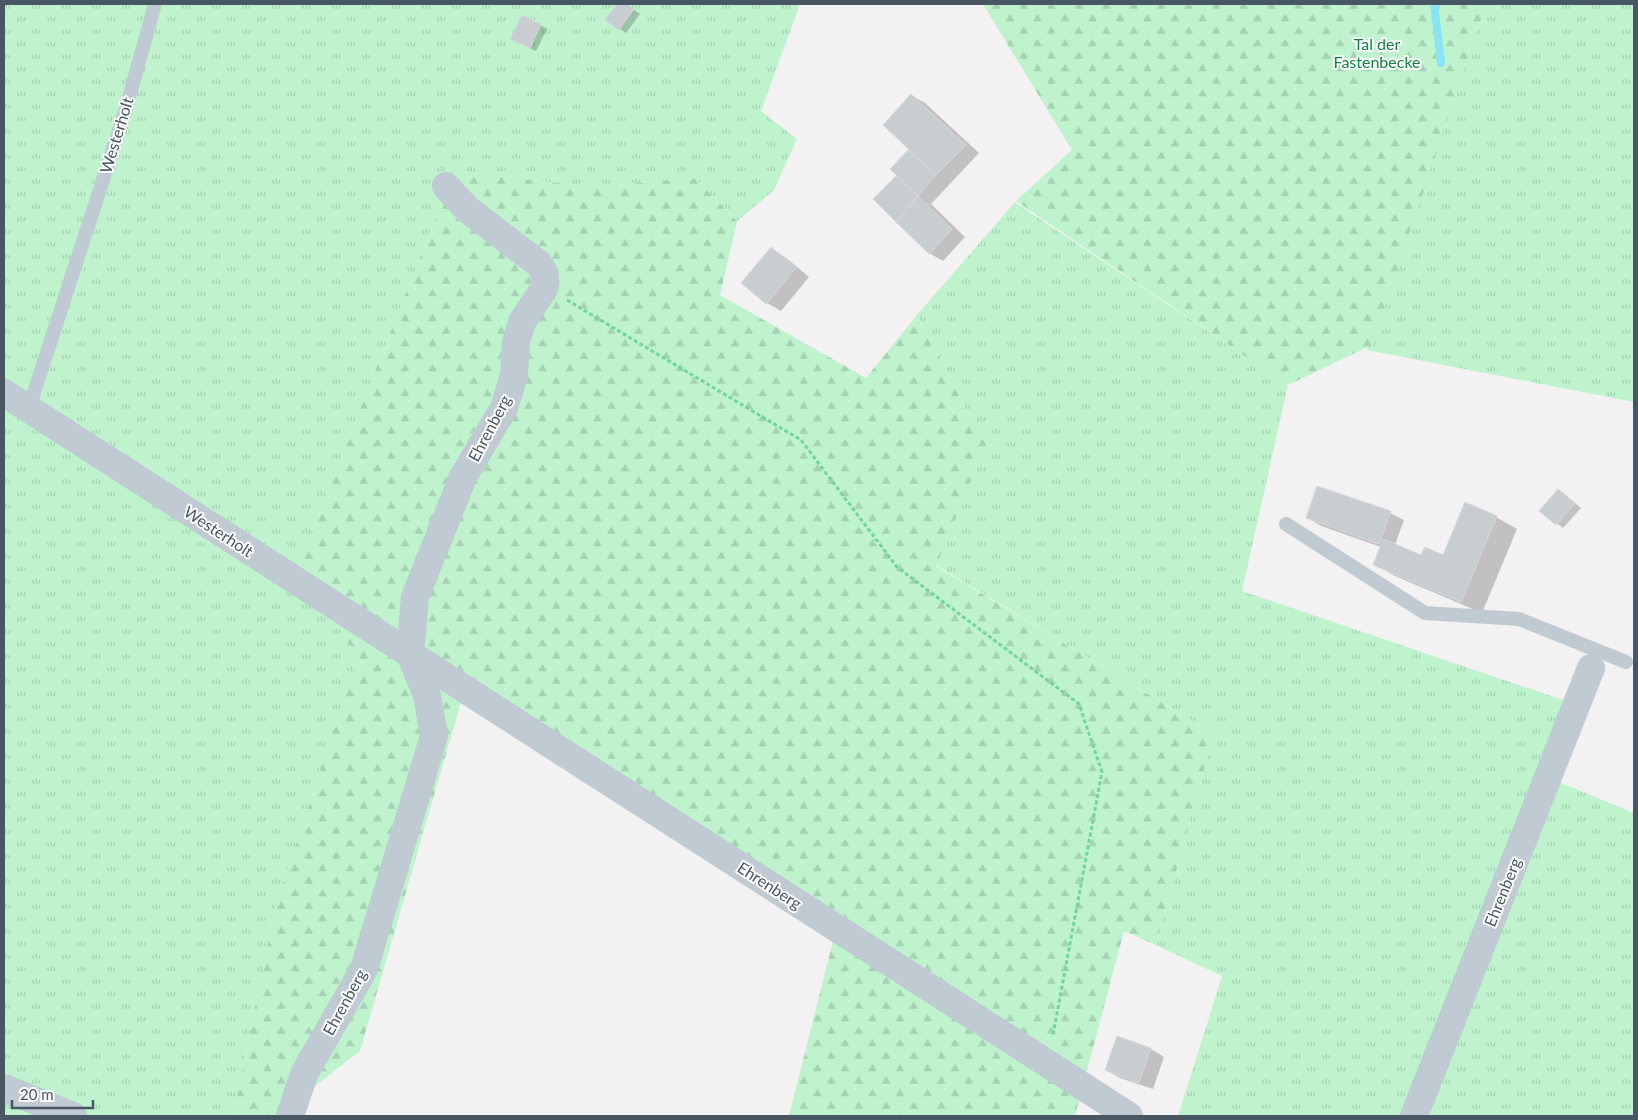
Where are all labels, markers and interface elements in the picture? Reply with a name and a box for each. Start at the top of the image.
park label: Tal der Fastenbecke [1333,34,1421,71]
street label: Westerholt [95,94,137,175]
street label: Ehrenberg [464,392,514,464]
street label: Westerholt [181,502,257,560]
street label: Ehrenberg [1480,855,1524,929]
street label: Ehrenberg [734,857,806,913]
street label: Ehrenberg [318,966,370,1038]
scale bar [12,1078,94,1110]
text: 20 m [20,1085,54,1103]

